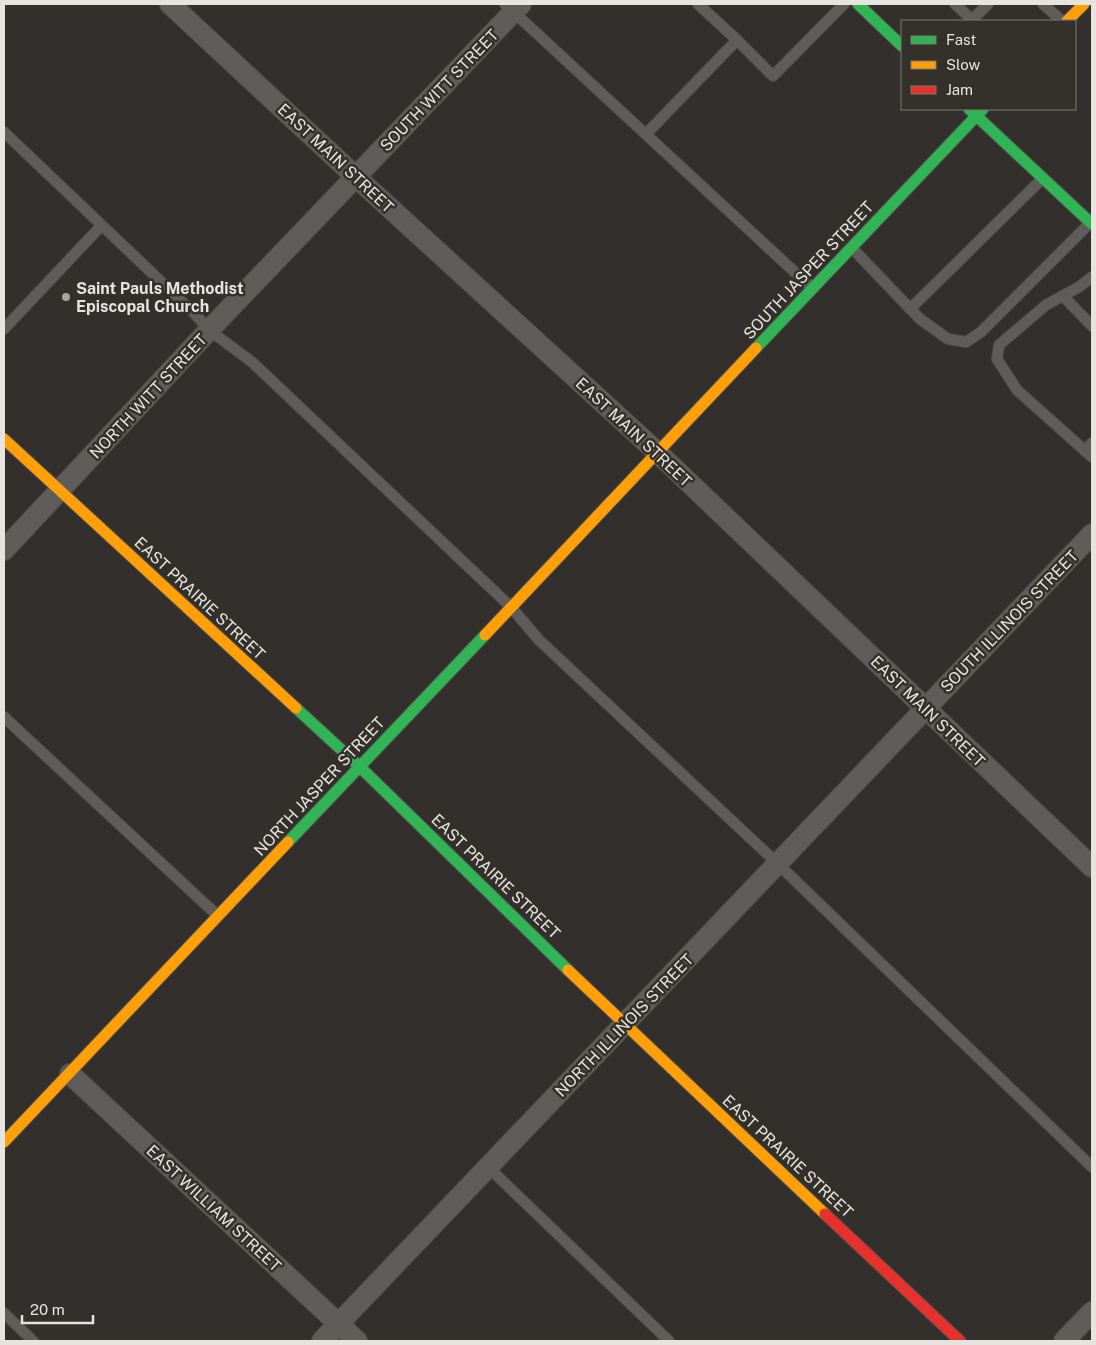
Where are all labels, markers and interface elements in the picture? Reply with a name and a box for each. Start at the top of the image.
legend [901,20,1076,110]
street label: SOUTH WITT STREET [376,25,503,155]
text: Fast [946,31,976,48]
text: Slow [946,56,981,73]
text: Jam [946,81,973,98]
street label: EAST MAIN STREET [274,100,398,217]
street label: SOUTH JASPER STREET [739,197,878,343]
place label: Saint Pauls Methodist Episcopal Church [76,279,244,316]
marker: Saint Pauls Methodist Episcopal Church [60,291,72,303]
street label: NORTH WITT STREET [86,330,211,463]
street label: EAST MAIN STREET [572,374,696,491]
street label: EAST PRAIRIE STREET [130,533,269,664]
street label: SOUTH ILLINOIS STREET [937,546,1082,696]
street label: EAST MAIN STREET [867,652,989,771]
street label: NORTH JASPER STREET [250,713,389,860]
street label: EAST PRAIRIE STREET [427,810,564,943]
street label: NORTH ILLINOIS STREET [551,950,698,1101]
street label: EAST PRAIRIE STREET [718,1091,857,1222]
street label: EAST WILLIAM STREET [142,1141,285,1276]
scale bar [22,1292,94,1324]
text: 20 m [30,1301,65,1318]

